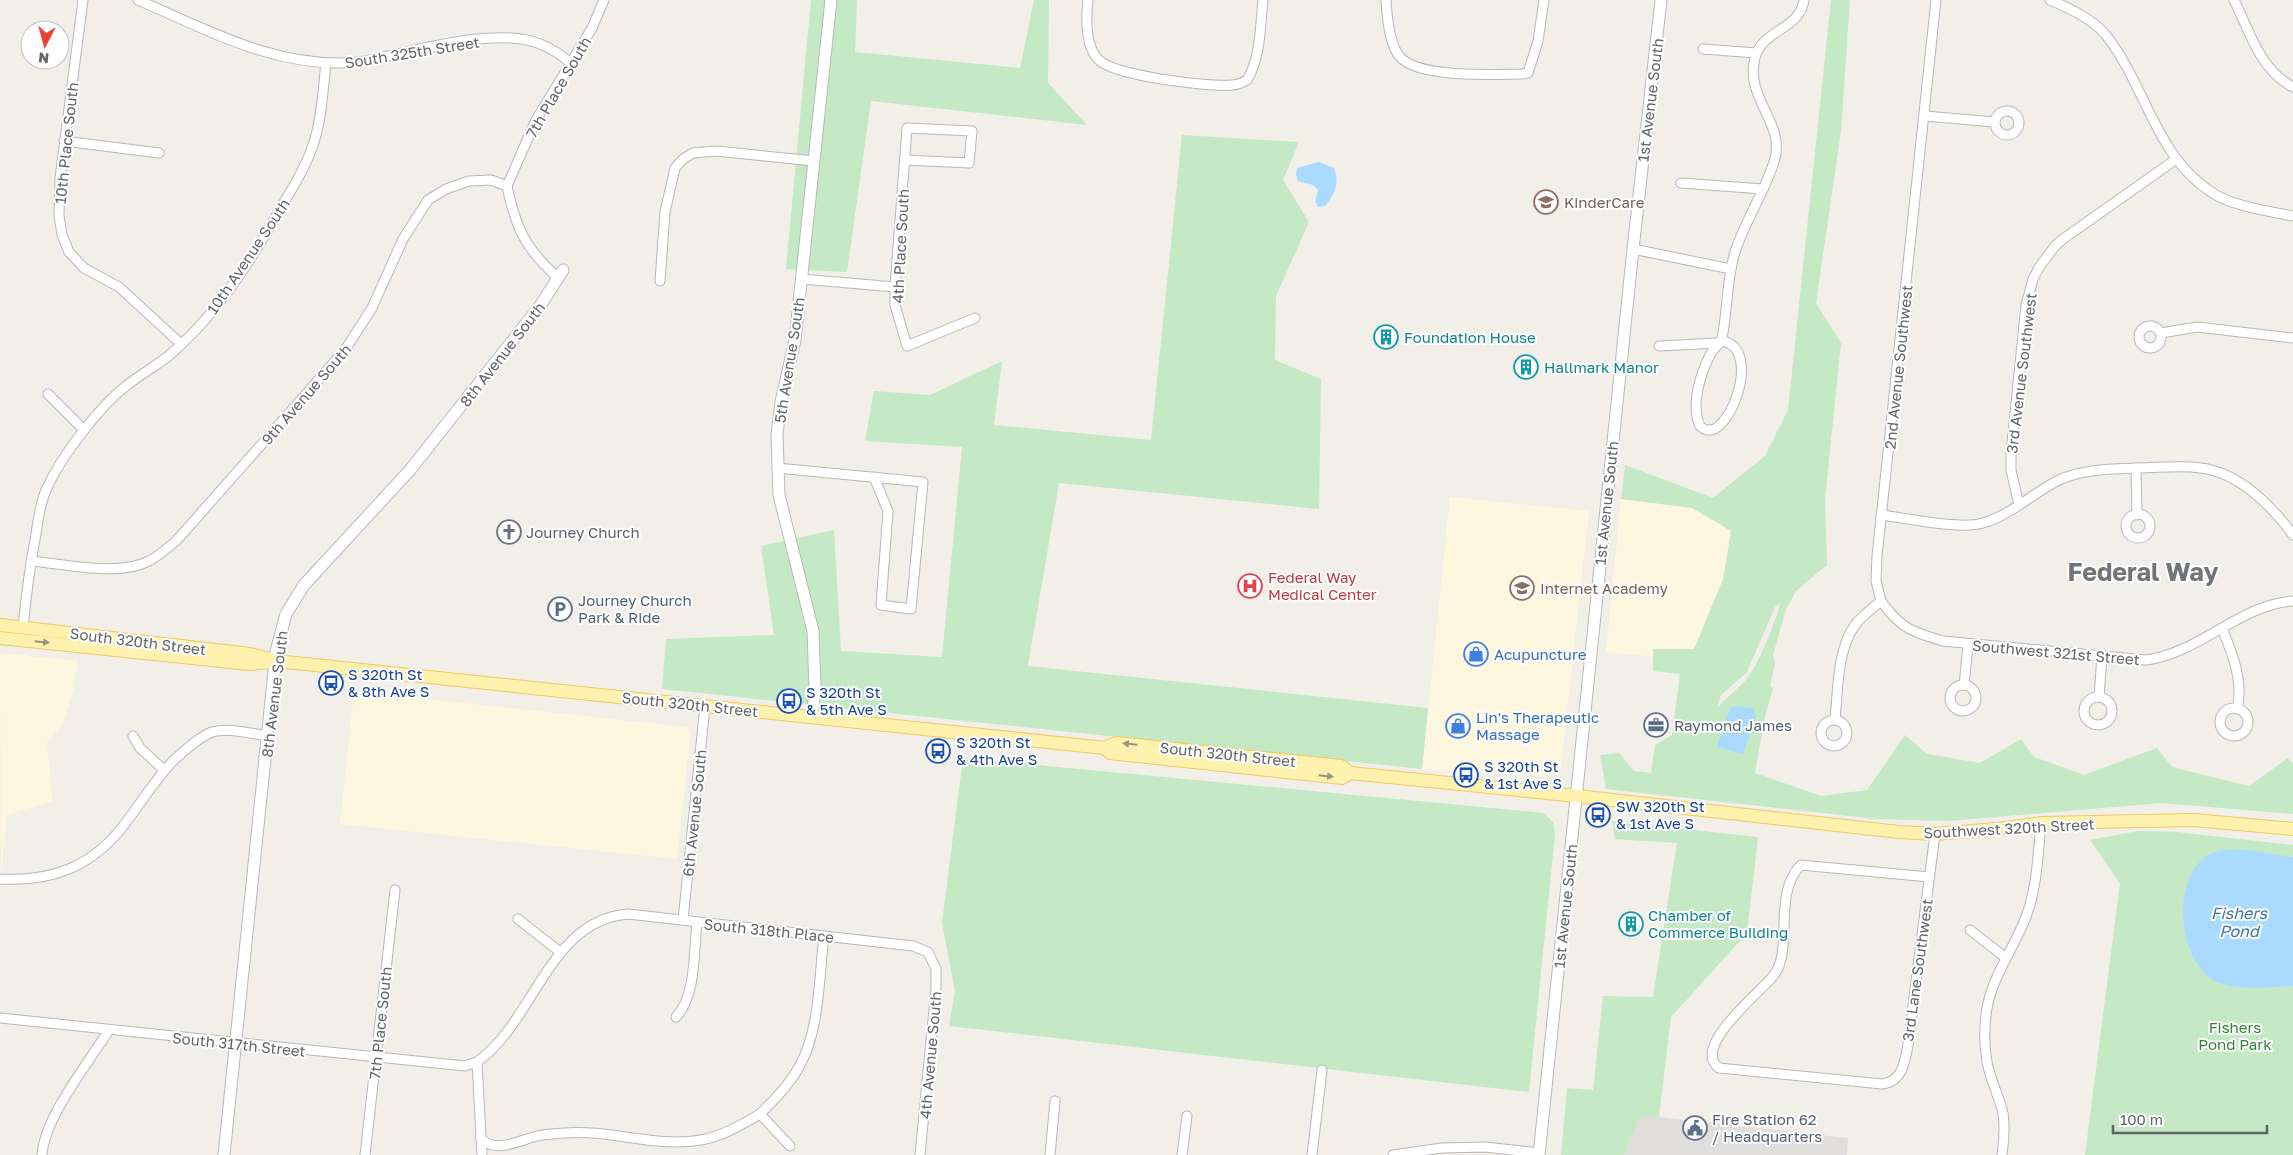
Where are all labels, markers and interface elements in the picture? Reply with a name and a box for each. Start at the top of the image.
north arrow [20,20,70,70]
street label: South 325th Street [343,32,481,72]
street label: 7th Place South [522,33,594,141]
street label: 1st Avenue South [1633,37,1667,163]
text: N [37,49,50,67]
street label: 10th Place South [51,81,81,205]
street label: 4th Place South [888,188,912,304]
school or university icon: KinderCare [1533,189,1559,215]
place label: KinderCare [1564,193,1645,211]
street label: 10th Avenue South [203,195,293,317]
street label: 2nd Avenue Southwest [1880,284,1916,450]
street label: 3rd Avenue Southwest [2002,292,2040,454]
street label: 5th Avenue South [770,296,808,424]
street label: 8th Avenue South [456,298,548,410]
building icon: Foundation House [1373,324,1399,350]
place label: Foundation House [1404,328,1536,346]
street label: 9th Avenue South [257,340,355,448]
building icon: Hallmark Manor [1513,354,1539,380]
place label: Hallmark Manor [1544,358,1659,376]
street label: 1st Avenue South [1591,440,1621,566]
church icon: Journey Church [496,519,522,545]
place label: Journey Church [526,523,640,541]
district label: Federal Way [2068,556,2218,587]
place label: Federal Way Medical Center [1268,568,1377,603]
hospital icon: Federal Way Medical Center [1237,573,1263,599]
school or university icon: Internet Academy [1509,575,1535,601]
place label: Internet Academy [1540,579,1668,597]
place label: Journey Church Park & Ride [578,591,692,626]
parking icon: Journey Church Park & Ride [547,596,573,622]
street label: South 320th Street [69,624,207,658]
street label: 8th Avenue South [257,630,291,758]
street label: Southwest 321st Street [1972,636,2140,668]
one-way arrow [34,638,50,646]
shop icon: Acupuncture [1463,641,1489,667]
place label: Acupuncture [1494,645,1587,663]
place label: S 320th St & 8th Ave S [348,665,429,700]
bus stop icon: S 320th St & 8th Ave S [318,670,344,696]
place label: S 320th St & 5th Ave S [806,683,887,718]
street label: South 320th Street [621,688,759,720]
bus stop icon: S 320th St & 5th Ave S [776,688,802,714]
place label: Lin's Therapeutic Massage [1476,708,1599,743]
office icon: Raymond James [1643,712,1669,738]
shop icon: Lin's Therapeutic Massage [1445,713,1471,739]
place label: Raymond James [1674,716,1792,734]
place label: S 320th St & 4th Ave S [956,733,1037,768]
bus stop icon: S 320th St & 4th Ave S [925,738,951,764]
street label: South 320th Street [1159,738,1297,770]
one-way arrow [1122,740,1138,748]
street label: 6th Avenue South [678,749,710,877]
place label: S 320th St & 1st Ave S [1484,757,1562,792]
bus stop icon: S 320th St & 1st Ave S [1453,762,1479,788]
one-way arrow [1318,772,1334,780]
place label: SW 320th St & 1st Ave S [1616,797,1705,832]
bus stop icon: SW 320th St & 1st Ave S [1585,802,1611,828]
street label: Southwest 320th Street [1923,815,2095,841]
street label: 1st Avenue South [1550,843,1580,969]
street label: 3rd Lane Southwest [1898,898,1936,1042]
water label: Fishers Pond [2211,903,2269,941]
place label: Chamber of Commerce Building [1648,906,1788,941]
building icon: Chamber of Commerce Building [1618,911,1644,937]
street label: South 318th Place [703,914,835,946]
street label: 7th Place South [365,966,395,1080]
street label: 4th Avenue South [915,991,945,1119]
park label: Fishers Pond Park [2198,1018,2272,1053]
street label: South 317th Street [171,1028,307,1060]
scale bar [2113,1102,2267,1134]
place label: Fire Station 62 / Headquarters [1712,1110,1822,1145]
text: 100 m [2120,1110,2163,1128]
public building icon: Fire Station 62 / Headquarters [1682,1115,1708,1141]

